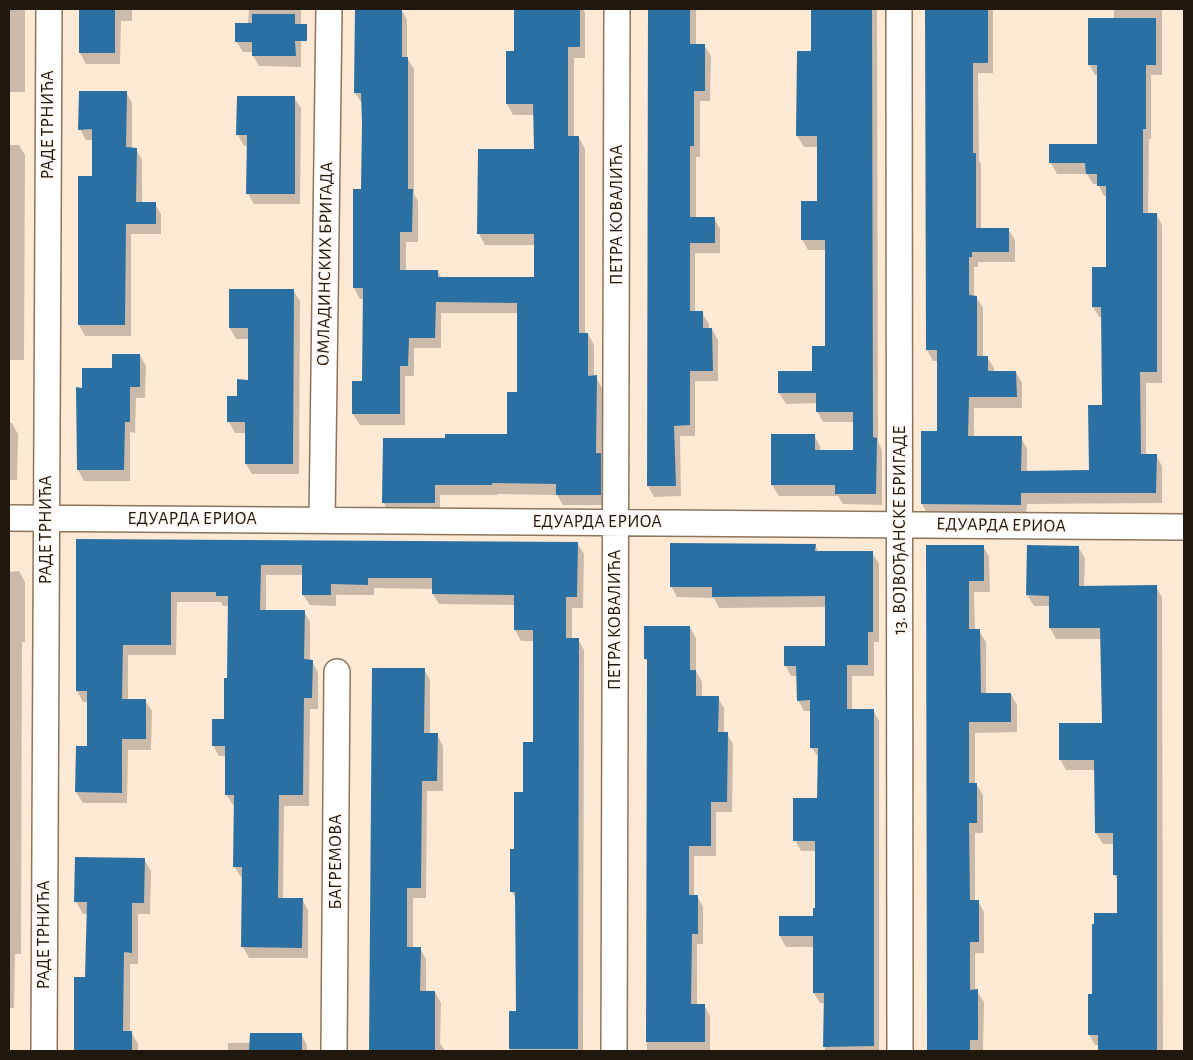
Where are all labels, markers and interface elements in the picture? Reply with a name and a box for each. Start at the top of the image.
street label: РАДЕ ТРНИЋА [37,70,59,180]
street label: ПЕТРА КОВАЛИЋА [606,145,628,285]
street label: ОМЛАДИНСКИХ БРИГАДА [312,162,338,366]
street label: 13. ВОЈВОЂАНСКЕ БРИГАДЕ [889,425,911,635]
street label: РАДЕ ТРНИЋА [35,475,57,585]
street label: ЕДУАРДА ЕРИОА [127,508,257,530]
street label: ЕДУАРДА ЕРИОА [532,511,662,533]
street label: ЕДУАРДА ЕРИОА [936,513,1066,537]
street label: ПЕТРА КОВАЛИЋА [604,550,626,690]
street label: БАГРЕМОВА [325,814,347,910]
street label: РАДЕ ТРНИЋА [33,880,55,990]

